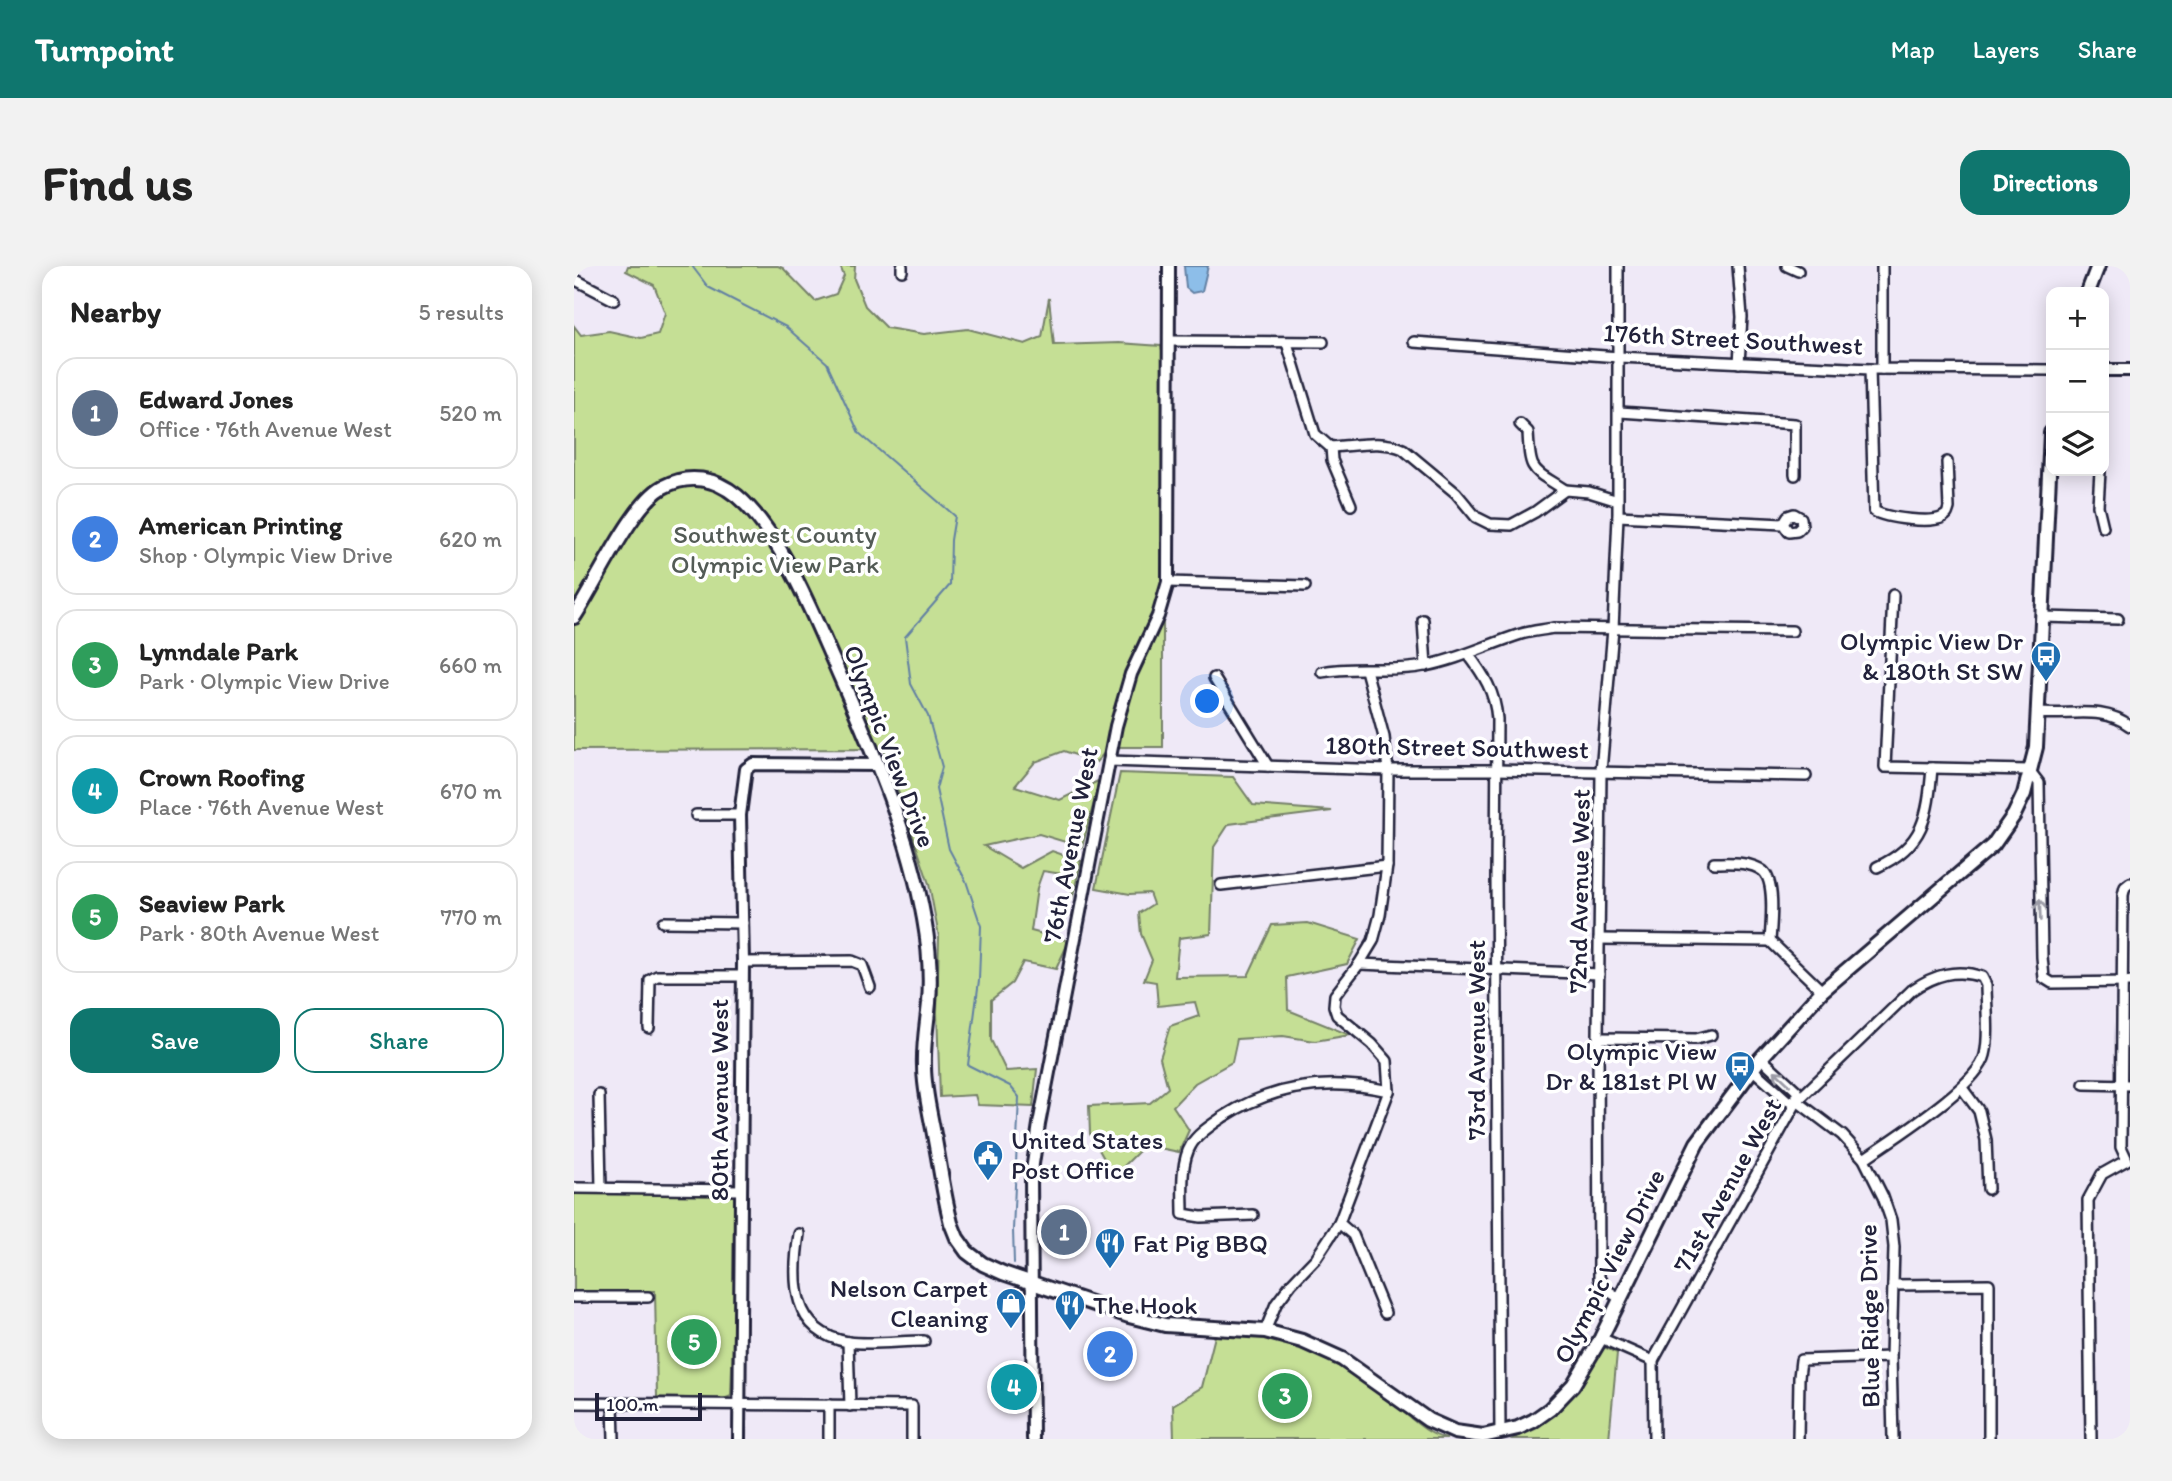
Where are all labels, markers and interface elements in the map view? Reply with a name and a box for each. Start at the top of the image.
text: Turnpoint [35,30,174,69]
text: Map [1891,35,1935,64]
text: Layers [1973,35,2040,64]
text: Share [2078,35,2137,64]
button: Directions [1960,150,2130,215]
text: Find us [42,153,193,212]
map controls [2046,287,2109,476]
button: + [2046,287,2109,350]
text: Nearby [70,293,161,330]
text: 5 results [418,298,504,326]
street label: 176th Street Southwest [1602,316,1864,362]
button: − [2046,350,2109,413]
text: Edward Jones [139,383,294,415]
text: 1 [90,399,100,427]
text: 520 m [439,399,502,427]
button: layers [2046,413,2109,476]
text: Office · 76th Avenue West [139,415,392,443]
text: American Printing [139,509,342,541]
park label: Southwest County Olympic View Park [671,518,879,580]
text: 2 [89,525,101,553]
text: 620 m [439,525,502,553]
text: Shop · Olympic View Drive [139,541,393,569]
place label: Olympic View Dr & 180th St SW [1840,625,2024,687]
text: Lynndale Park [139,635,298,667]
bus stop icon: Olympic View Dr & 180th St SW [2029,639,2063,683]
street label: Olympic View Drive [837,640,943,852]
text: 3 [89,651,101,679]
text: 660 m [439,651,502,679]
text: Park · Olympic View Drive [139,667,390,695]
your location [1190,684,1224,718]
street label: 180th Street Southwest [1325,729,1589,765]
street label: 76th Avenue West [1035,744,1105,946]
text: Crown Roofing [139,761,304,793]
text: 4 [88,777,102,805]
text: 670 m [440,777,502,805]
street label: 72nd Avenue West [1561,788,1597,993]
text: Place · 76th Avenue West [139,793,384,821]
text: Seaview Park [139,887,285,919]
one-way arrow [2034,899,2047,922]
text: 5 [89,903,101,931]
text: 770 m [440,903,502,931]
text: Park · 80th Avenue West [139,919,379,947]
street label: 73rd Avenue West [1460,939,1492,1140]
street label: 80th Avenue West [703,998,735,1201]
button: Save [70,1008,280,1073]
button: Share [294,1008,504,1073]
place label: Olympic View Dr & 181st Pl W [1545,1035,1717,1097]
bus stop icon: Olympic View Dr & 181st Pl W [1723,1049,1757,1093]
one-way arrow [1774,1069,1791,1086]
street label: 71st Avenue West [1666,1092,1789,1278]
place label: United States Post Office [1011,1124,1163,1186]
public building icon: United States Post Office [971,1138,1005,1182]
street label: Olympic View Drive [1546,1163,1672,1369]
pin: 1 [1041,1206,1087,1258]
street label: Blue Ridge Drive [1851,1224,1887,1408]
restaurant icon: Fat Pig BBQ [1093,1226,1127,1270]
place label: Fat Pig BBQ [1133,1227,1268,1259]
place label: Nelson Carpet Cleaning [830,1272,989,1334]
shop icon: Nelson Carpet Cleaning [994,1286,1028,1330]
restaurant icon: The Hook [1053,1288,1087,1332]
place label: The Hook [1093,1289,1198,1321]
pin: 5 [671,1316,717,1368]
pin: 2 [1087,1328,1133,1380]
pin: 4 [991,1361,1037,1413]
pin: 3 [1262,1370,1308,1422]
scale bar [595,1390,702,1422]
text: 100 m [606,1393,658,1416]

